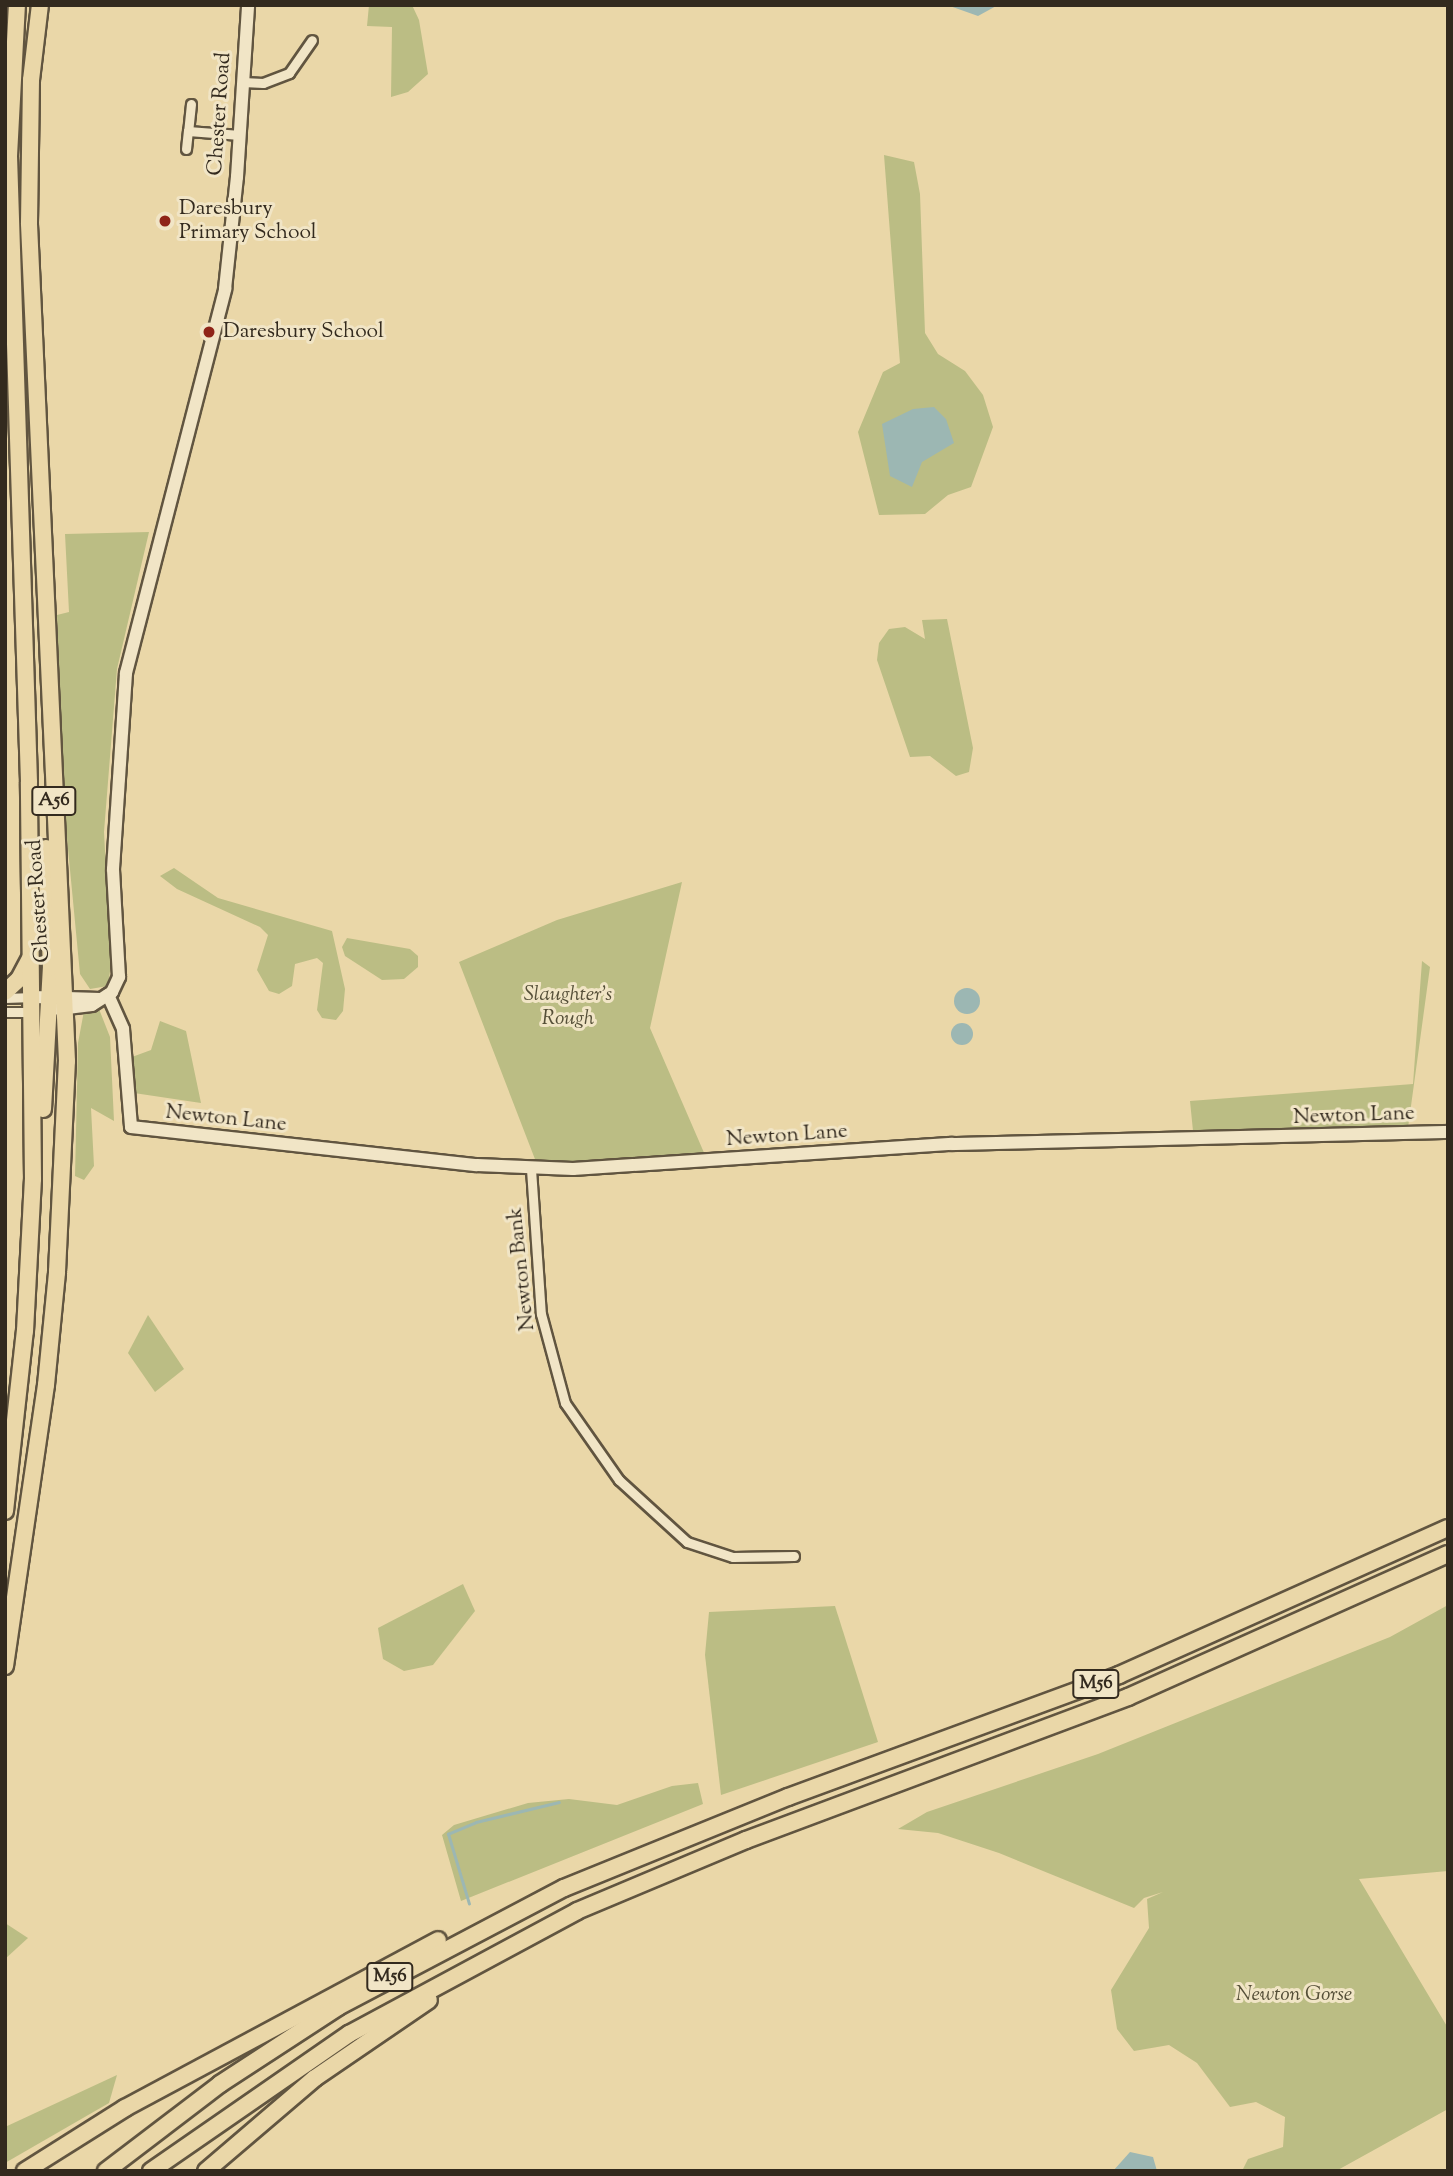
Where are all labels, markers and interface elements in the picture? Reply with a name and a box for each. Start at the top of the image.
street label: Chester Road [203,51,237,177]
place label: Daresbury Primary School [179,196,317,246]
marker: Daresbury Primary School [157,213,173,229]
place label: Daresbury School [223,319,384,345]
marker: Daresbury School [201,324,217,340]
road number: A56 [31,786,77,816]
street label: Chester Road [22,838,56,964]
park label: Slaughter's Rough [524,982,612,1032]
street label: Newton Lane [164,1100,288,1138]
street label: Newton Lane [1293,1101,1415,1131]
street label: Newton Lane [726,1119,848,1153]
street label: Newton Bank [503,1206,541,1332]
road number: M56 [1072,1668,1120,1700]
road number: M56 [366,1962,414,1993]
park label: Newton Gorse [1236,1982,1352,2008]

